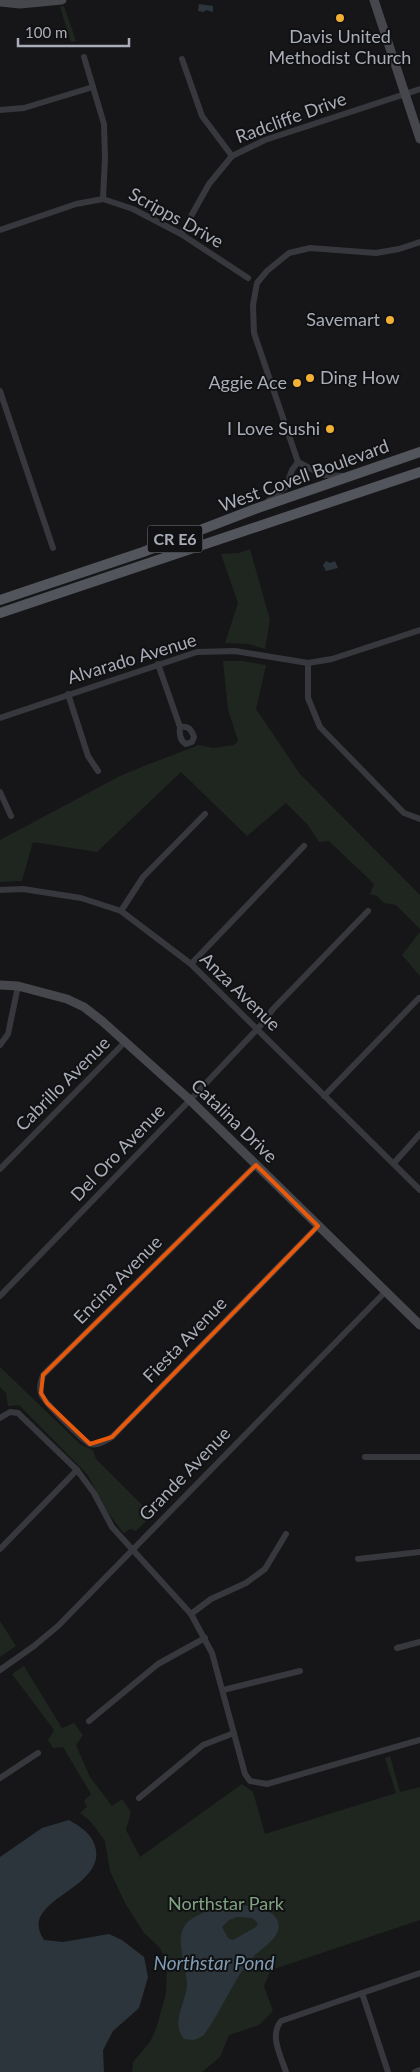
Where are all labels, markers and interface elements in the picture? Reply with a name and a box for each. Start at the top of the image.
marker: Davis United Methodist Church [334,12,346,24]
scale bar [18,15,129,47]
text: 100 m [25,23,67,41]
place label: Davis United Methodist Church [269,25,411,68]
street label: Radcliffe Drive [232,87,349,147]
street label: Scripps Drive [125,182,228,252]
place label: Savemart [306,308,381,330]
marker: Savemart [384,314,396,326]
place label: Ding How [320,366,400,388]
place label: Aggie Ace [208,371,287,393]
marker: Ding How [304,372,316,384]
marker: Aggie Ace [291,377,303,389]
place label: I Love Sushi [227,417,320,439]
marker: I Love Sushi [324,423,336,435]
street label: West Covell Boulevard [216,434,392,516]
road number: CR E6 [148,526,202,552]
street label: Alvarado Avenue [65,628,199,688]
street label: Anza Avenue [196,948,285,1035]
street label: Cabrillo Avenue [11,1032,114,1135]
street label: Catalina Drive [187,1074,282,1167]
street label: Del Oro Avenue [66,1099,169,1205]
street label: Encina Avenue [69,1231,166,1328]
street label: Fiesta Avenue [138,1292,231,1387]
street label: Grande Avenue [134,1422,234,1525]
park label: Northstar Park [168,1892,285,1914]
water label: Northstar Pond [153,1951,275,1974]

